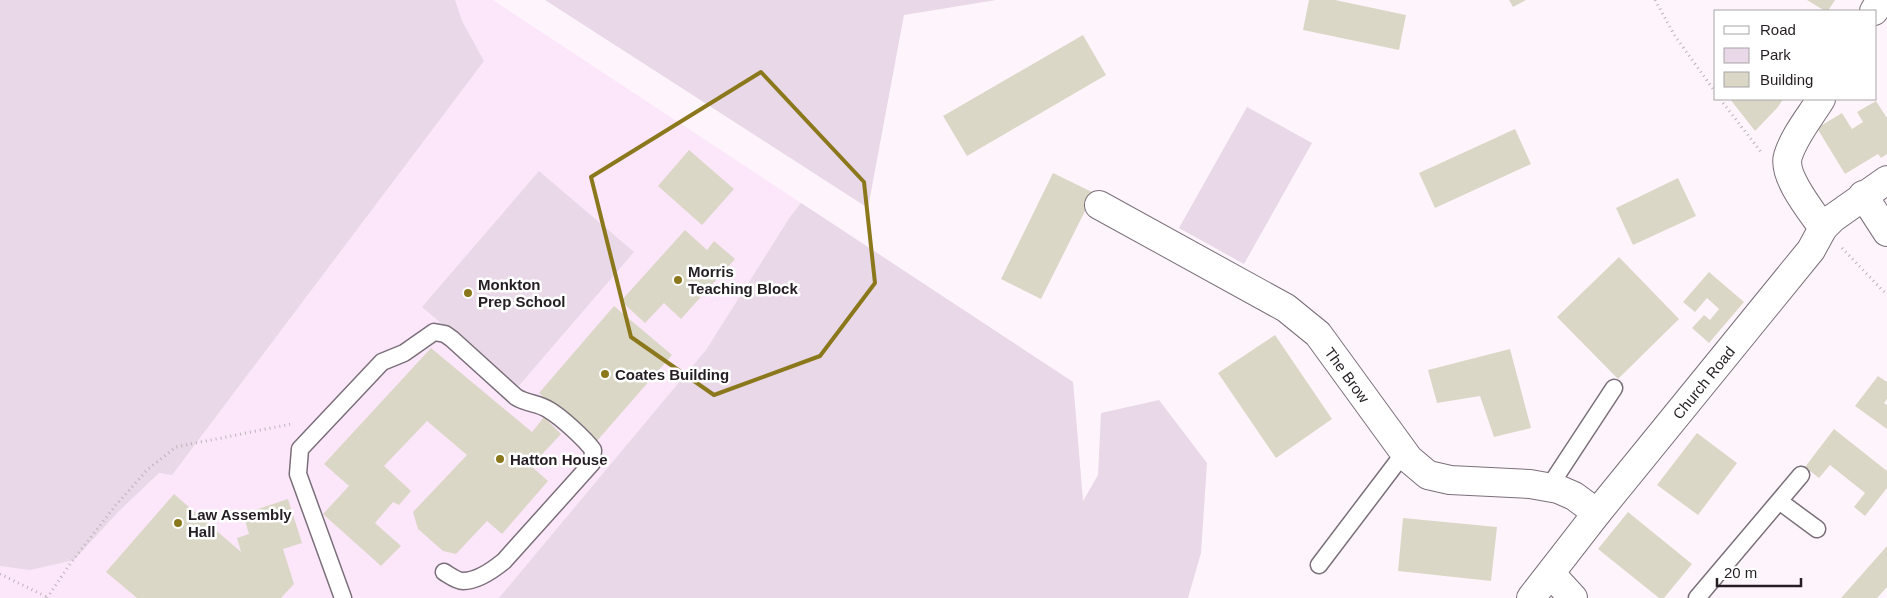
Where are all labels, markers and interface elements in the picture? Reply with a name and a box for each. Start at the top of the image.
legend [1714,10,1877,100]
text: Road [1760,21,1796,38]
text: Park [1760,46,1791,63]
text: Building [1760,71,1813,88]
place label: Morris Teaching Block [688,263,798,297]
marker: Morris Teaching Block [672,274,684,286]
place label: Monkton Prep School [478,276,566,310]
marker: Monkton Prep School [462,287,474,299]
street label: Church Road [1669,343,1738,422]
street label: The Brow [1322,344,1373,406]
place label: Coates Building [615,366,729,383]
marker: Coates Building [599,368,611,380]
place label: Hatton House [510,451,608,468]
marker: Hatton House [494,453,506,465]
place label: Law Assembly Hall [188,506,292,540]
marker: Law Assembly Hall [172,517,184,529]
scale bar [1717,556,1801,588]
text: 20 m [1724,564,1757,581]

